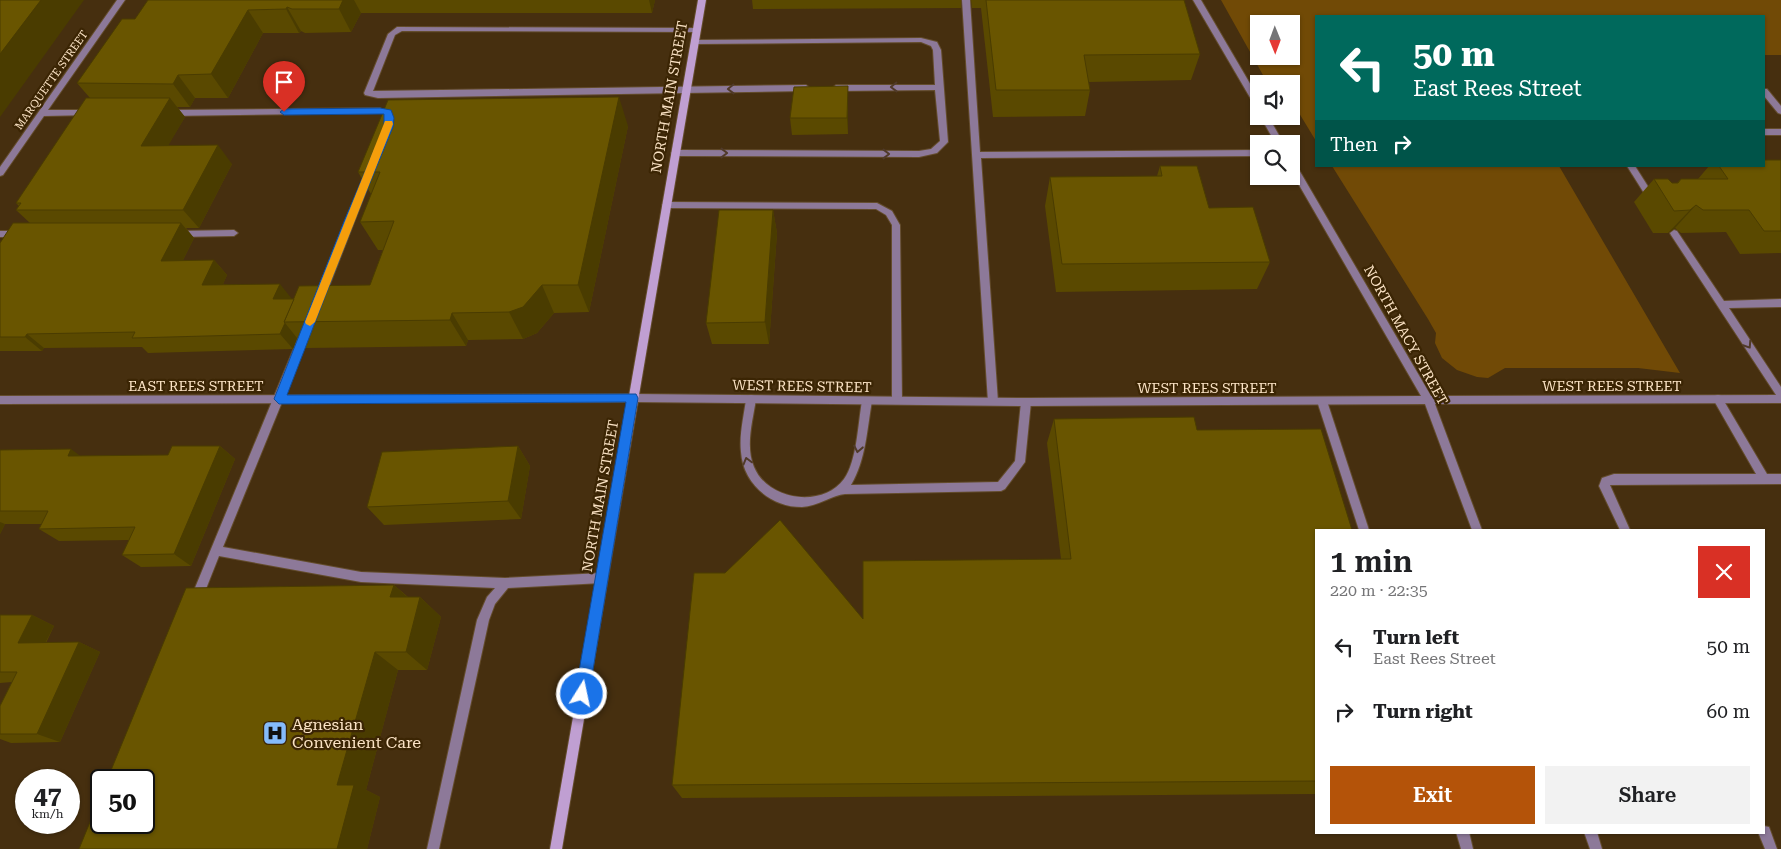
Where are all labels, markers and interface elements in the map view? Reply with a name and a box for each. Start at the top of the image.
north arrow [1250,15,1300,65]
map controls [1250,15,1300,185]
street label: NORTH MAIN STREET [648,20,690,174]
street label: MARQUETTE STREET [12,28,91,132]
text: 50 m [1413,34,1495,75]
icon: left [1330,35,1395,100]
pin [263,61,305,112]
icon: arrive [270,68,298,96]
button: sound [1250,75,1300,125]
text: East Rees Street [1413,76,1582,101]
one-way arrow [889,82,897,92]
one-way arrow [727,84,734,94]
icon: right [1388,130,1416,158]
text: Then [1330,133,1378,156]
button: search [1250,135,1300,185]
one-way arrow [720,148,728,158]
one-way arrow [882,149,890,159]
street label: NORTH MACY STREET [1361,262,1451,408]
one-way arrow [1742,340,1751,349]
street label: WEST REES STREET [732,377,872,395]
street label: EAST REES STREET [128,378,264,394]
street label: WEST REES STREET [1542,378,1682,394]
street label: WEST REES STREET [1137,380,1277,396]
street label: NORTH MAIN STREET [579,419,621,573]
one-way arrow [854,444,864,453]
one-way arrow [743,457,753,465]
text: 1 min [1330,544,1413,579]
button: close [1698,546,1750,598]
text: 220 m · 22:35 [1330,581,1428,600]
text: Turn left [1373,626,1459,649]
icon: left [1330,633,1358,661]
text: 50 m [1707,635,1750,658]
text: East Rees Street [1373,649,1496,668]
position arrow [555,667,607,719]
icon: right [1330,698,1358,726]
text: Turn right [1373,700,1473,723]
text: 60 m [1707,700,1750,723]
place label: Agnesian Convenient Care [292,715,421,752]
hospital icon: Agnesian Convenient Care [262,720,288,746]
button: Exit [1330,766,1535,824]
button: Share [1545,766,1750,824]
speed limit sign: 50 [90,769,155,834]
text: 47 [33,781,62,810]
text: km/h [31,807,64,821]

